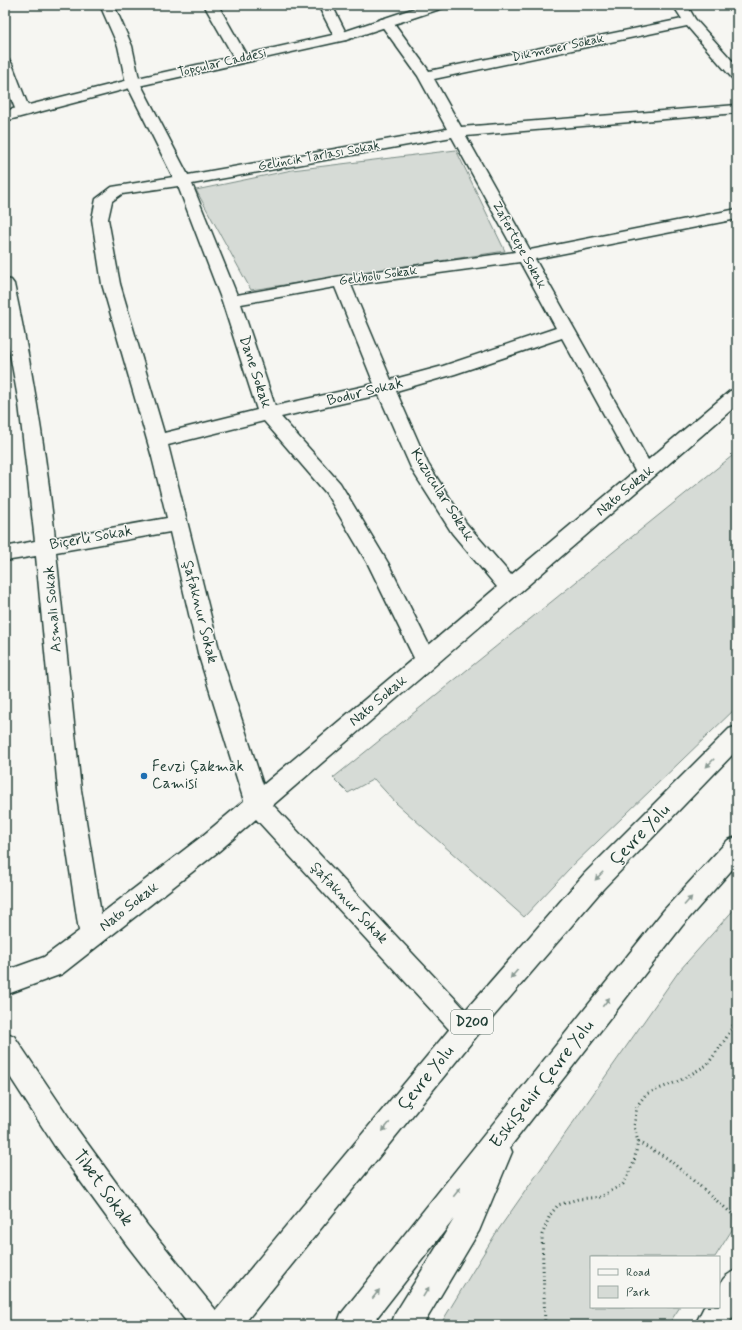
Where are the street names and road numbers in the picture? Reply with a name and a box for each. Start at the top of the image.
street label: Dikmener Sokak [510,30,606,66]
street label: Topçular Caddesi [176,45,268,81]
street label: Gelincik Tarlası Sokak [257,137,382,175]
street label: Zafertepe Sokak [488,198,550,292]
street label: Gelibolu Sokak [338,262,419,290]
street label: Dane Sokak [234,333,276,411]
street label: Bodur Sokak [325,373,405,411]
street label: Kuzucular Sokak [405,445,479,546]
street label: Nato Sokak [592,460,659,521]
street label: Biçerli Sokak [48,521,134,555]
street label: Şafaknur Sokak [178,558,223,666]
street label: Asmalı Sokak [39,565,67,653]
street label: Nato Sokak [345,670,412,731]
street label: Çevre Yolu [604,799,676,871]
street label: Şafaknur Sokak [306,858,393,949]
street label: Nato Sokak [95,877,163,936]
road number: D200 [451,1010,493,1034]
street label: Eskişehir Çevre Yolu [484,1015,600,1153]
street label: Çevre Yolu [392,1040,460,1116]
street label: Tibet Sokak [67,1145,139,1231]

